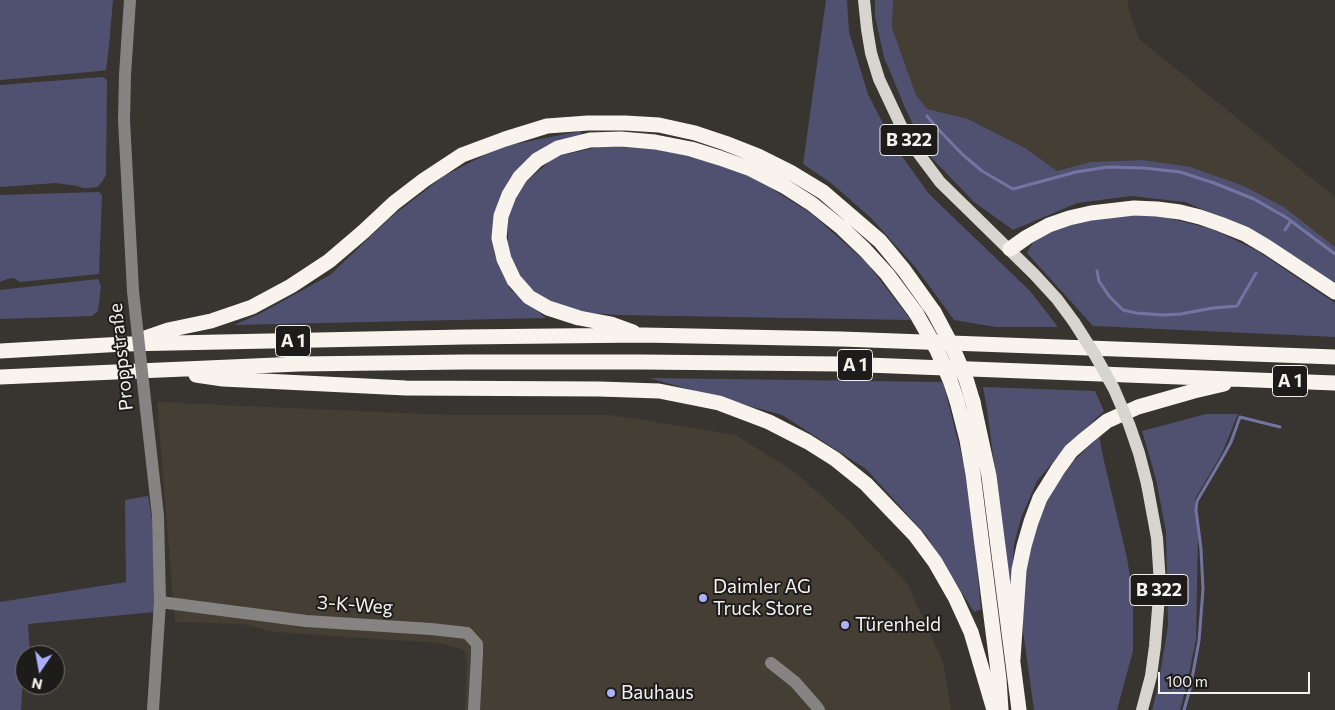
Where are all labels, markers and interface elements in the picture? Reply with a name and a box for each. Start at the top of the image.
road number: B 322 [880,124,938,156]
street label: Proppstraße [104,302,138,412]
road number: A 1 [276,326,310,356]
road number: A 1 [838,350,872,380]
road number: A 1 [1272,366,1308,396]
road number: B 322 [1130,574,1188,606]
place label: Daimler AG Truck Store [713,576,812,620]
street label: 3-K-Weg [316,591,394,619]
marker: Daimler AG Truck Store [697,592,709,604]
place label: Türenheld [855,614,941,636]
marker: Türenheld [839,619,851,631]
north arrow [15,645,65,695]
scale bar [1160,662,1312,694]
text: 100 m [1166,672,1208,690]
text: N [30,675,44,694]
place label: Bauhaus [621,682,694,704]
marker: Bauhaus [605,687,617,699]

